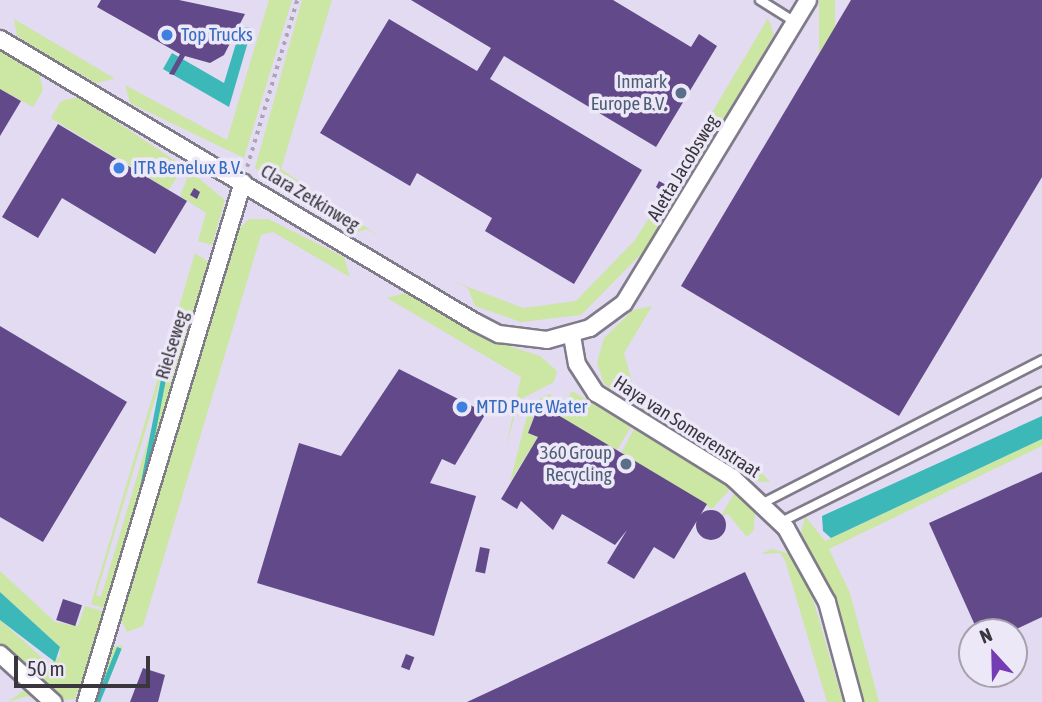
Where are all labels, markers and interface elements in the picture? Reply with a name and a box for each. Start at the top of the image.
place label: Top Trucks [181,24,253,46]
marker: Top Trucks [159,27,175,43]
place label: Inmark Europe B.V. [591,71,667,115]
marker: Inmark Europe B.V. [673,85,689,101]
street label: Aletta Jacobsweg [642,111,724,225]
place label: ITR Benelux B.V. [133,157,243,179]
marker: ITR Benelux B.V. [111,160,127,176]
street label: Clara Zetkinweg [257,160,363,236]
street label: Rielseweg [151,308,193,382]
street label: Haya van Somerenstraat [609,371,765,483]
place label: MTD Pure Water [476,396,587,418]
marker: MTD Pure Water [454,399,470,415]
place label: 360 Group Recycling [540,442,612,486]
marker: 360 Group Recycling [618,456,634,472]
north arrow [958,618,1028,688]
text: N [977,623,995,648]
scale bar [18,642,154,686]
text: 50 m [27,656,65,680]

